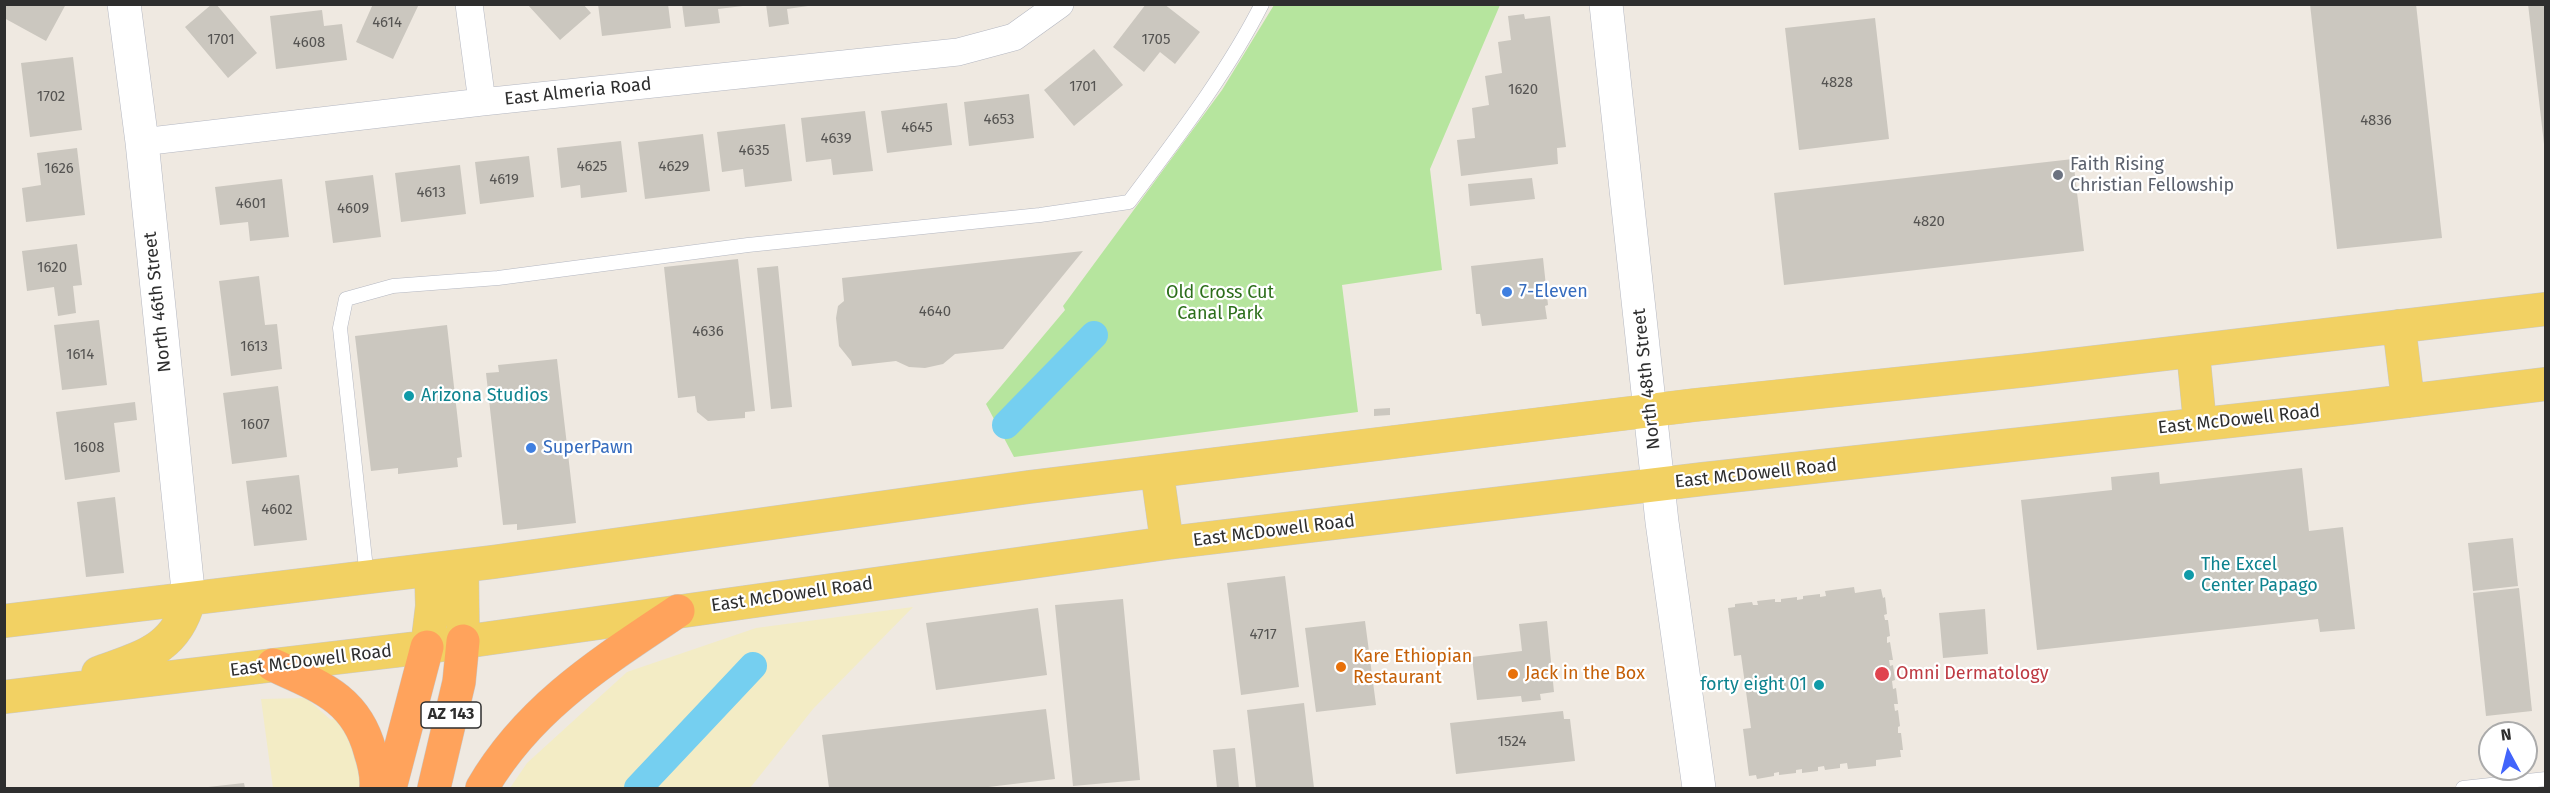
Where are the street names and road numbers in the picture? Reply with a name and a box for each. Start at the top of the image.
street label: East Almeria Road [503,74,653,110]
street label: North 46th Street [140,231,176,373]
street label: North 48th Street [1629,307,1665,451]
street label: East McDowell Road [2157,401,2321,439]
street label: East McDowell Road [1674,455,1838,493]
street label: East McDowell Road [1192,510,1356,552]
street label: East McDowell Road [710,573,874,617]
street label: East McDowell Road [229,640,393,682]
road number: AZ 143 [421,702,481,728]

